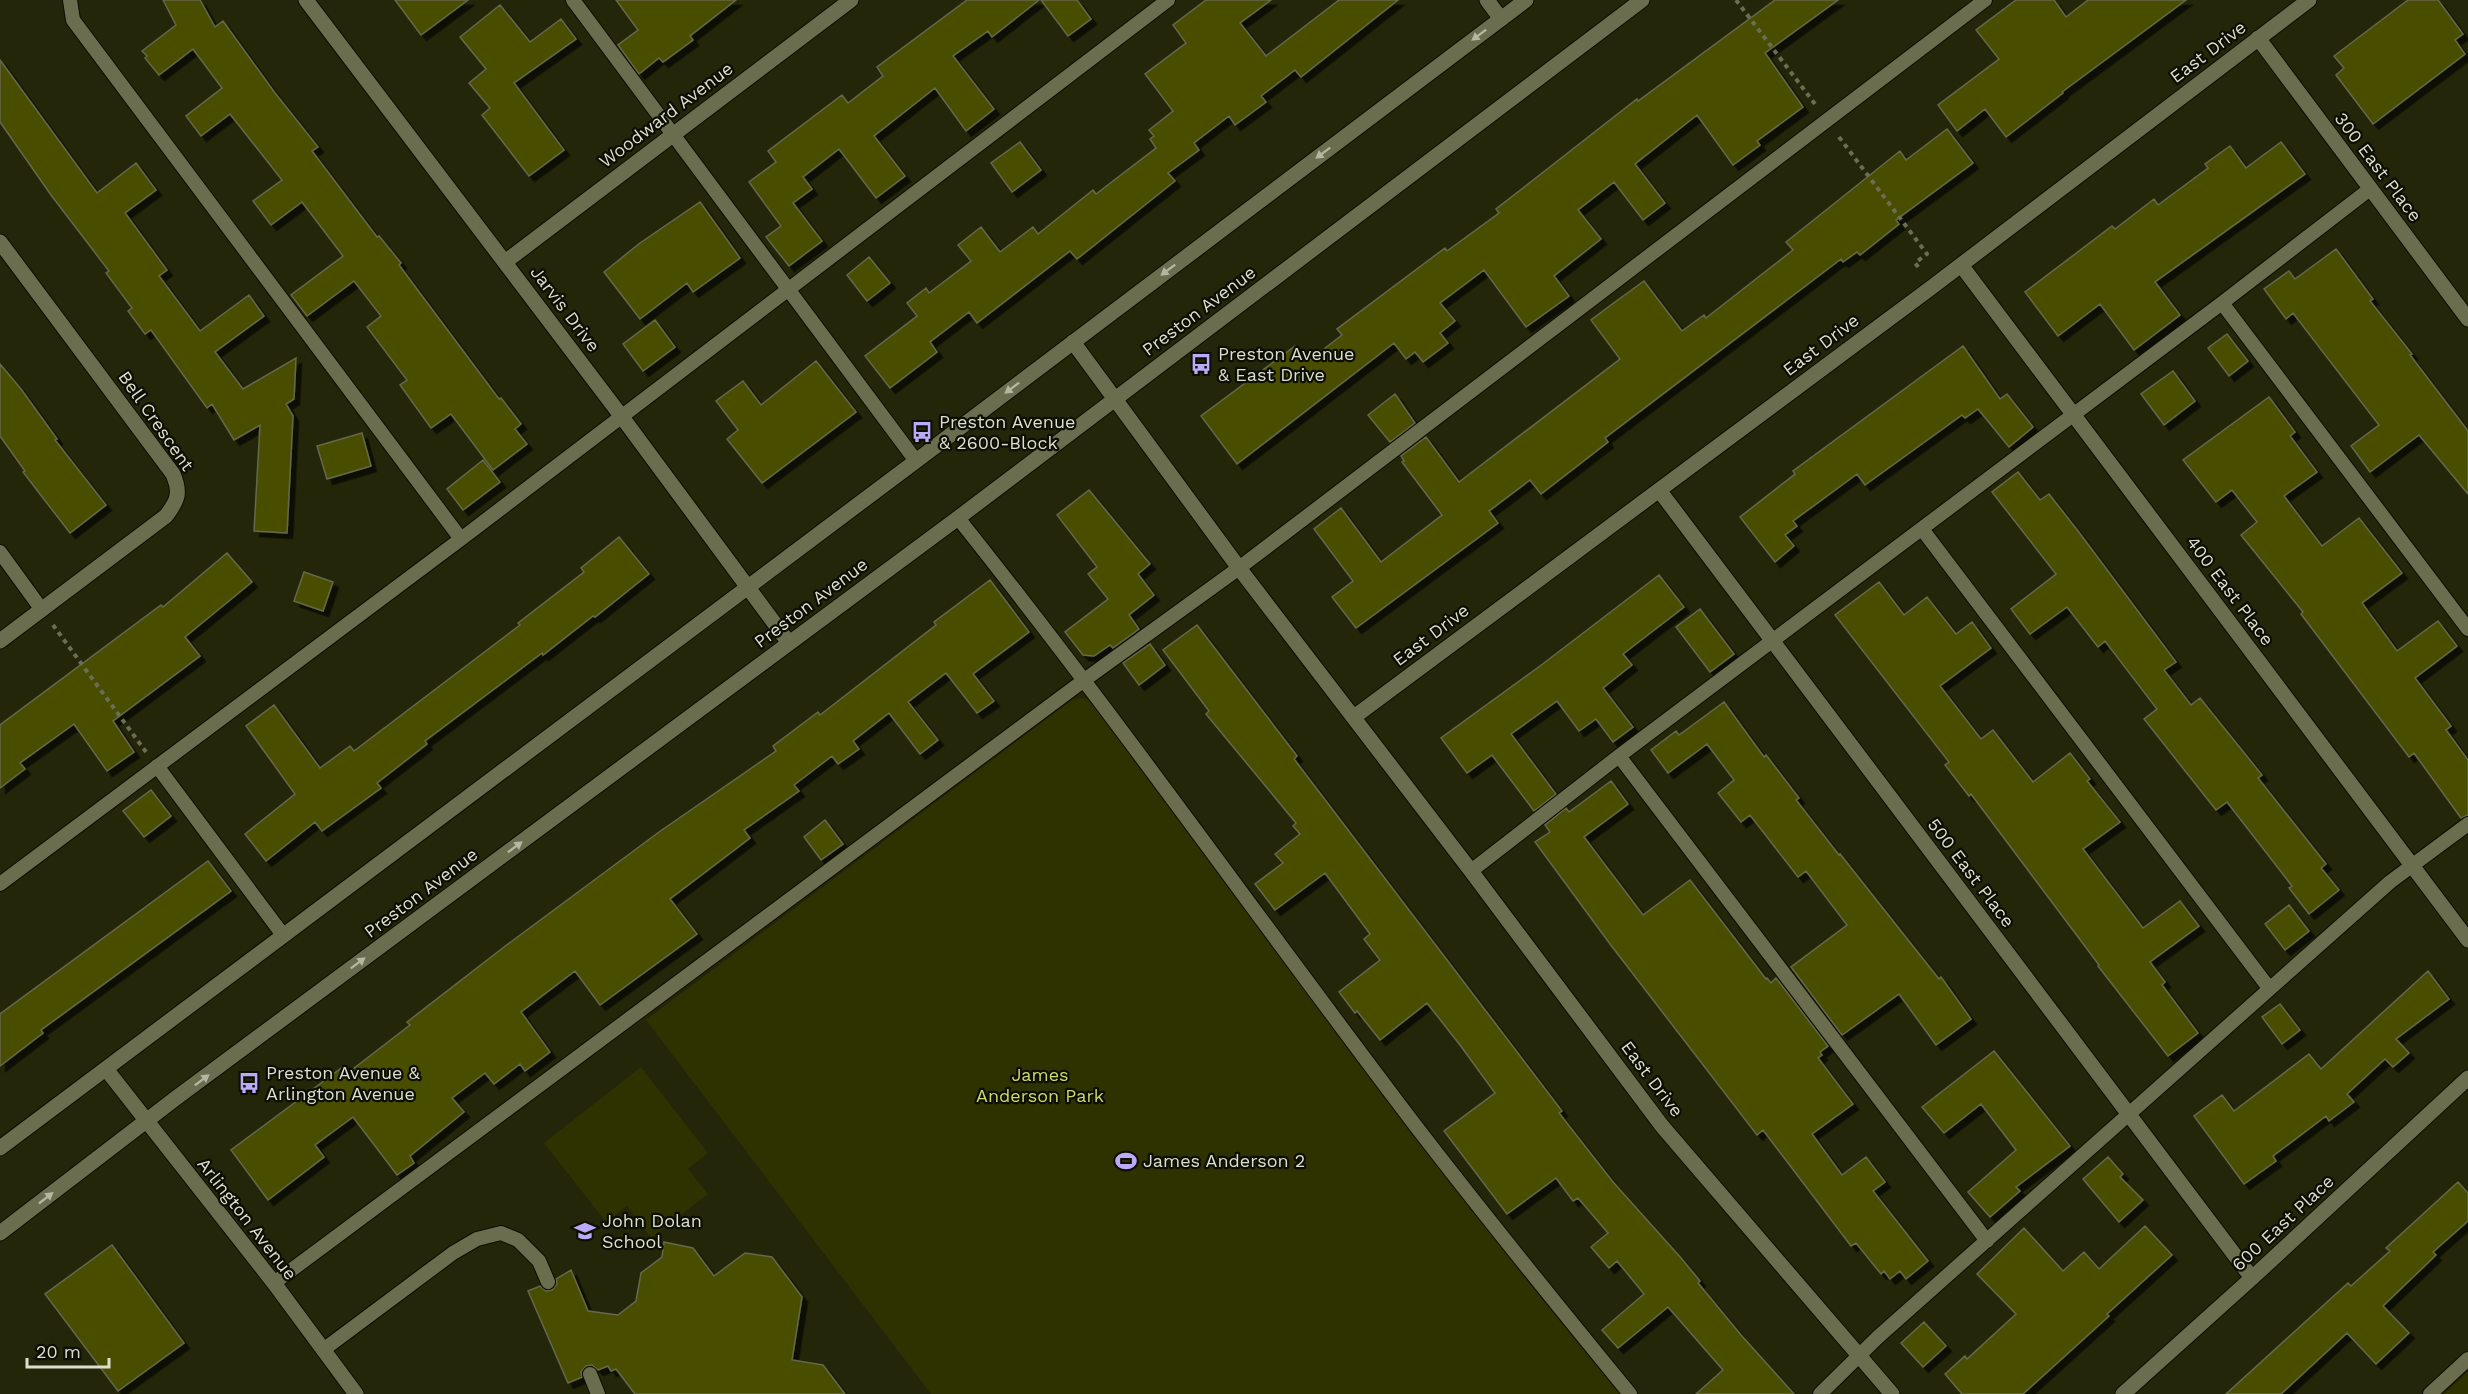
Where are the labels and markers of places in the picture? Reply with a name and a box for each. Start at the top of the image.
place label: Preston Avenue & East Drive [1218,343,1354,385]
bus stop icon: Preston Avenue & East Drive [1189,352,1213,376]
place label: Preston Avenue & 2600-Block [939,411,1075,453]
bus stop icon: Preston Avenue & 2600-Block [910,420,934,444]
place label: Preston Avenue & Arlington Avenue [266,1062,421,1104]
bus stop icon: Preston Avenue & Arlington Avenue [237,1071,261,1095]
sports icon: James Anderson 2 [1114,1149,1138,1173]
place label: James Anderson 2 [1143,1150,1305,1171]
place label: John Dolan School [602,1210,702,1252]
school or university icon: John Dolan School [573,1219,597,1243]

